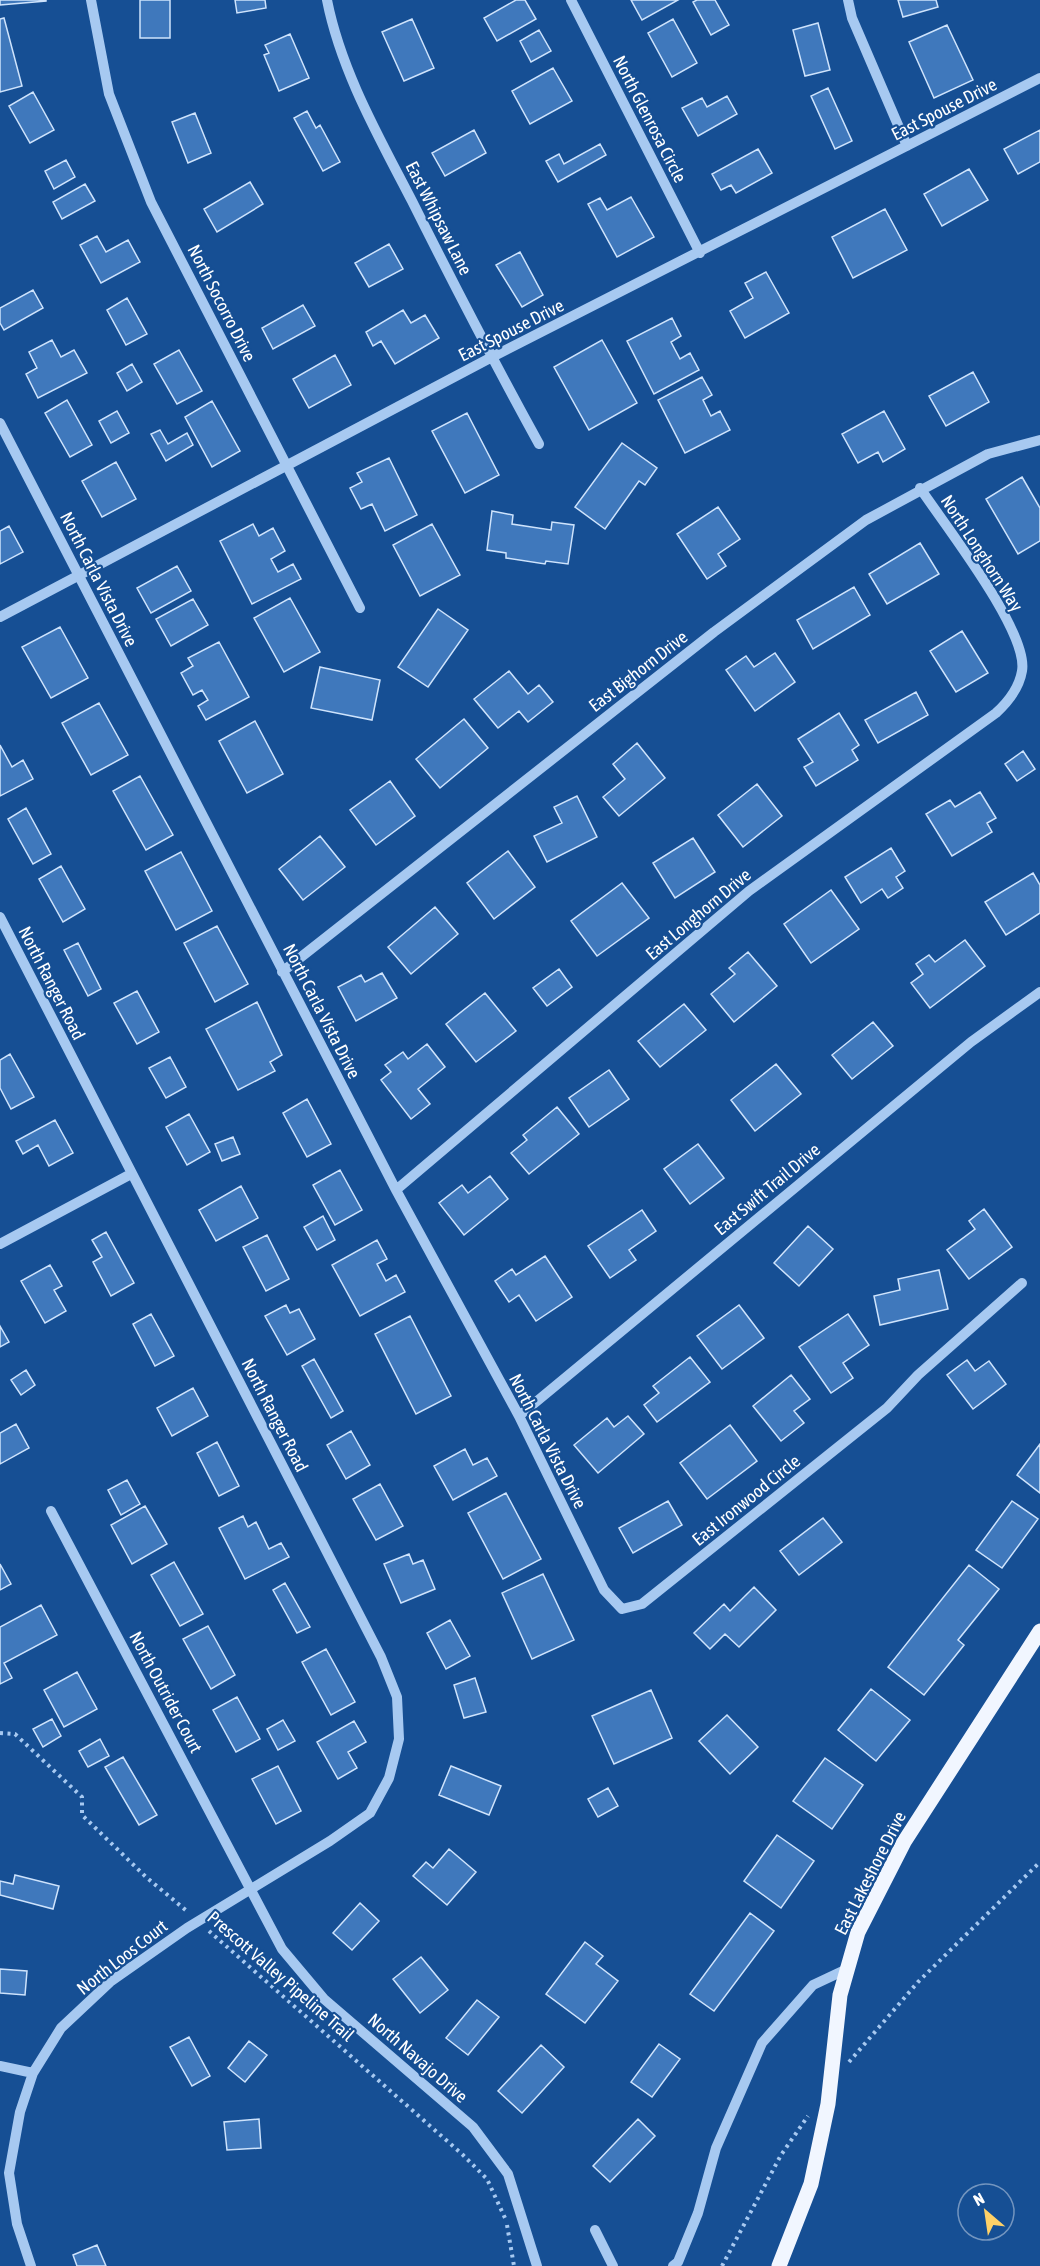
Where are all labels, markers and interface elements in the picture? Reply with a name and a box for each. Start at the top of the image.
street label: North Glenrosa Circle [609,52,691,186]
street label: East Spouse Drive [888,73,1000,145]
street label: East Whipsaw Lane [401,158,477,278]
street label: North Socorro Drive [184,241,260,365]
street label: East Spouse Drive [455,294,567,366]
street label: North Longhorn Way [937,491,1027,615]
street label: North Carla Vista Drive [56,508,142,650]
street label: East Bighorn Drive [585,626,691,716]
street label: East Longhorn Drive [641,864,755,964]
street label: North Ranger Road [14,923,90,1043]
street label: North Carla Vista Drive [279,940,365,1082]
street label: East Swift Trail Drive [710,1139,824,1239]
street label: North Ranger Road [237,1355,313,1475]
street label: North Carla Vista Drive [505,1370,591,1512]
street label: East Ironwood Circle [688,1450,804,1550]
street label: North Outrider Court [125,1628,207,1756]
street label: East Lakeshore Drive [830,1808,910,1938]
street label: Prescott Valley Pipeline Trail [203,1907,359,2045]
street label: North Loos Court [73,1915,171,1999]
street label: North Navajo Drive [364,2009,472,2107]
north arrow [956,2182,1016,2242]
text: N [970,2189,987,2209]

